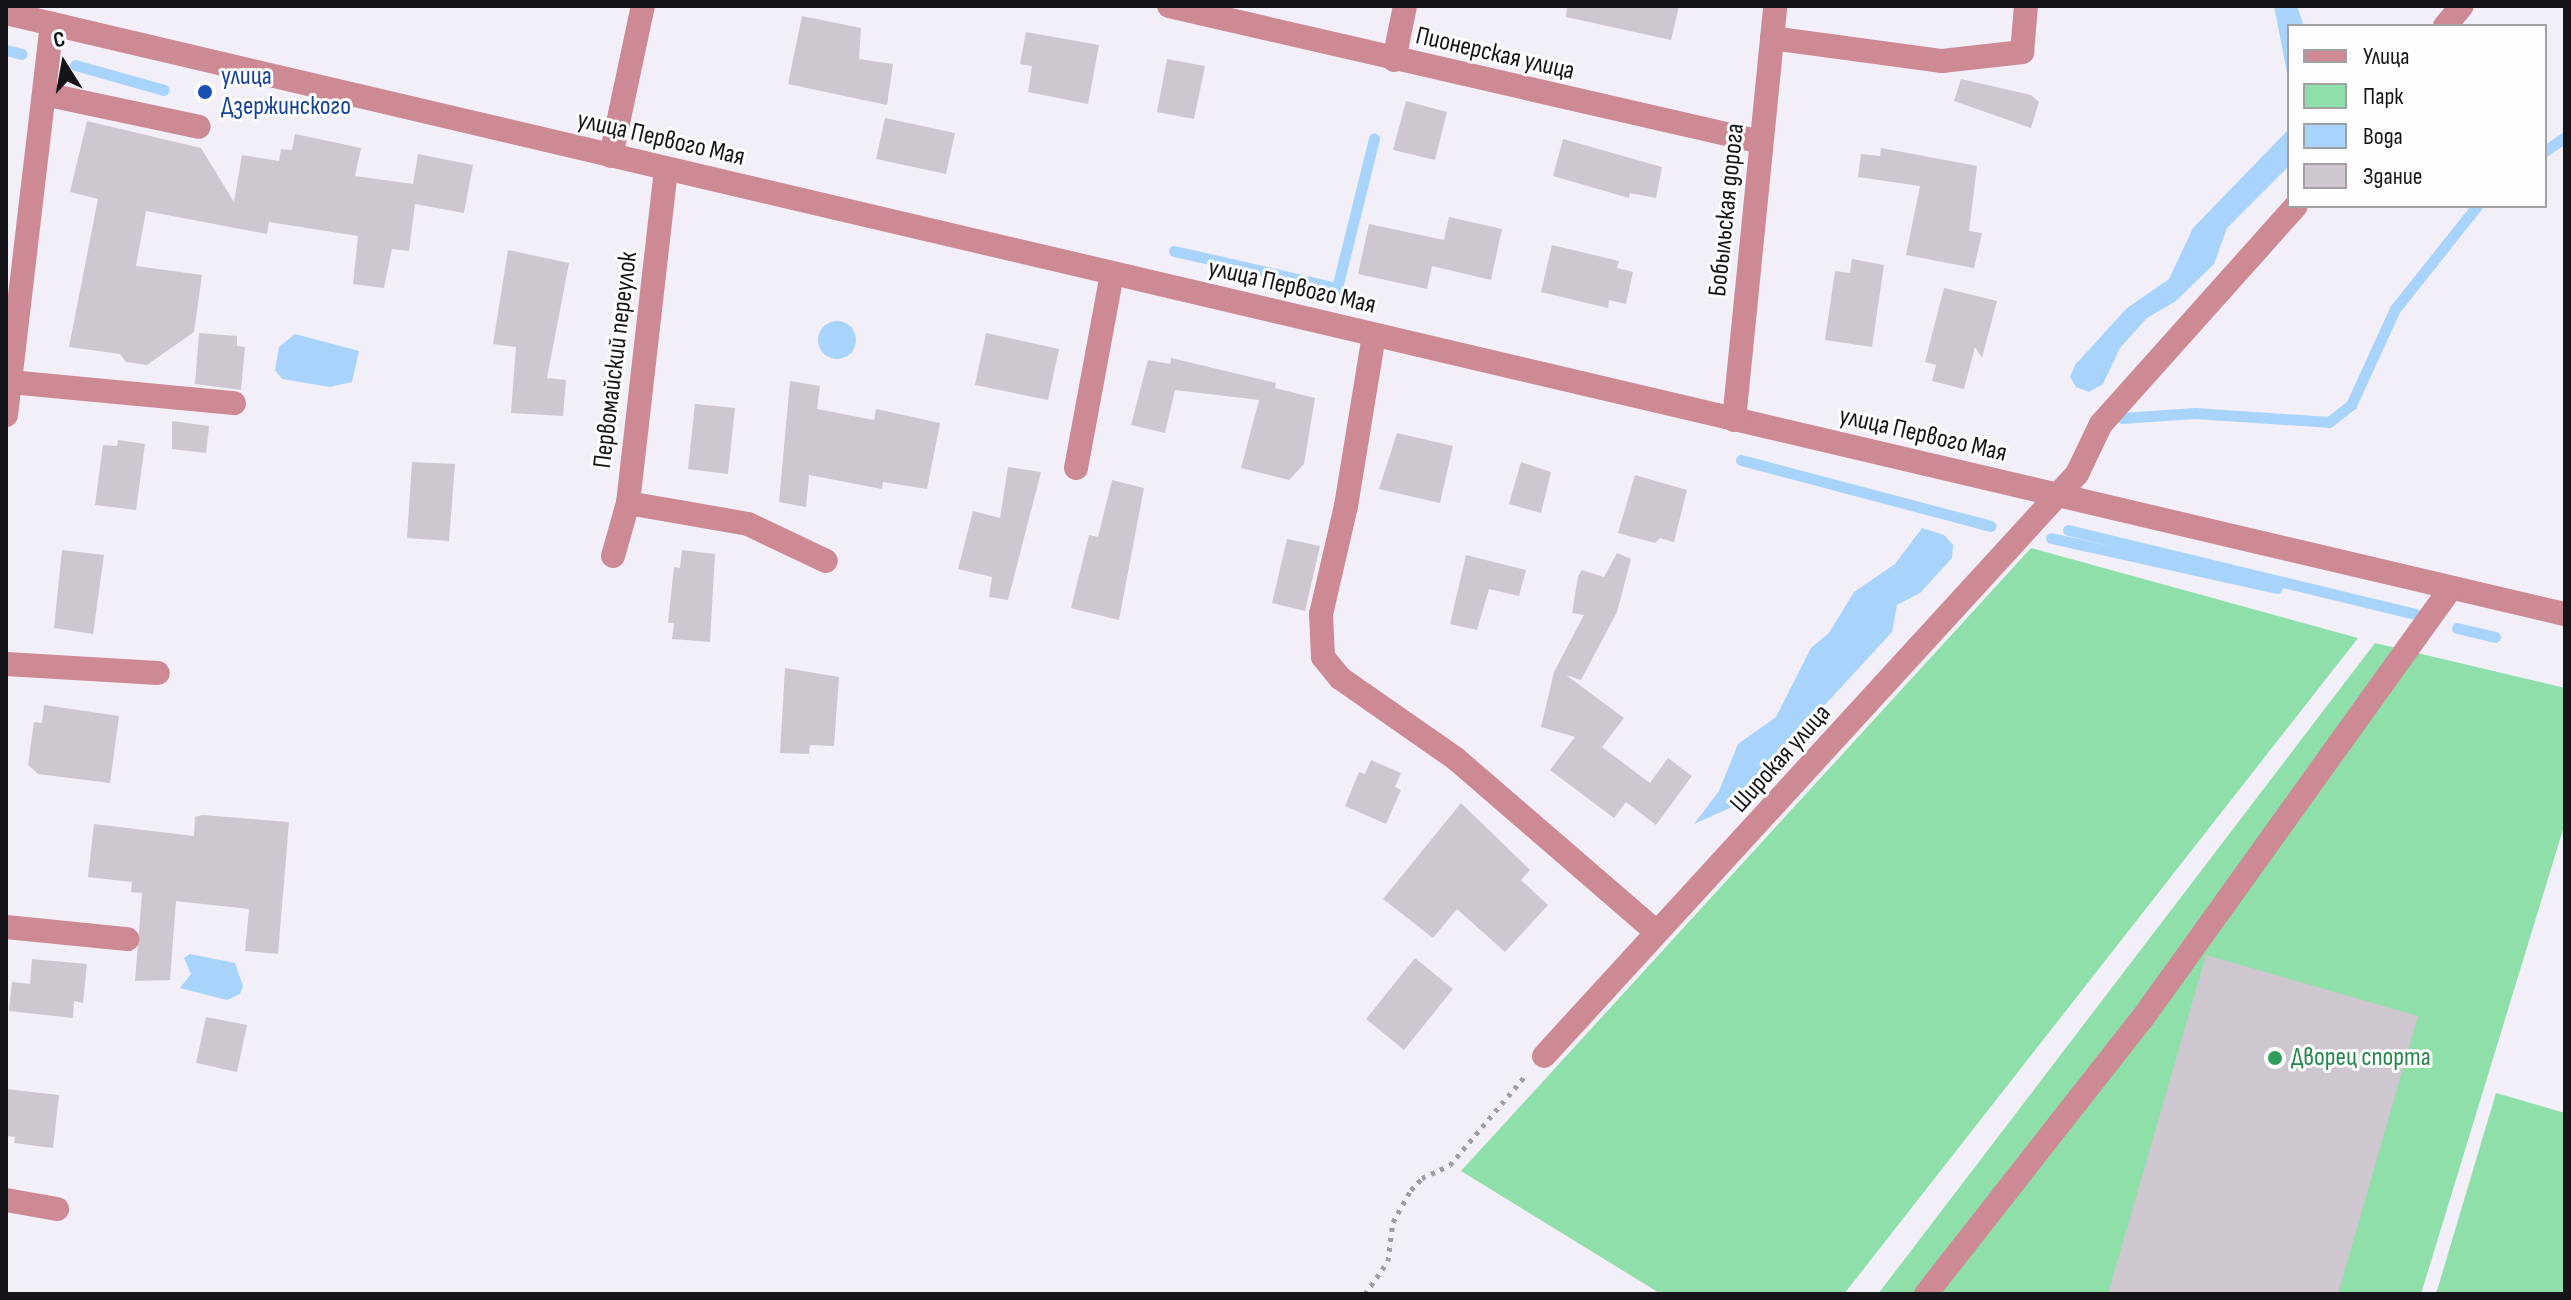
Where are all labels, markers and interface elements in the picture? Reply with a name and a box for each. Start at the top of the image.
street label: Пионерская улица [1413,21,1577,87]
north arrow [24,24,104,104]
legend [2287,24,2547,208]
text: С [51,26,67,54]
text: Улица [2363,42,2409,71]
place label: улица Дзержинского [221,61,351,122]
text: Парк [2363,82,2403,111]
marker: улица Дзержинского [196,83,214,101]
street label: улица Первого Мая [574,105,748,173]
street label: Бобыльская дорога [1702,122,1752,298]
text: Вода [2363,122,2403,151]
text: Здание [2363,162,2422,191]
street label: Первомайский переулок [587,250,645,470]
street label: улица Первого Мая [1205,253,1379,321]
street label: улица Первого Мая [1836,401,2010,469]
street label: Широкая улица [1724,698,1838,820]
place label: Дворец спорта [2291,1042,2431,1074]
marker: Дворец спорта [2266,1049,2284,1067]

